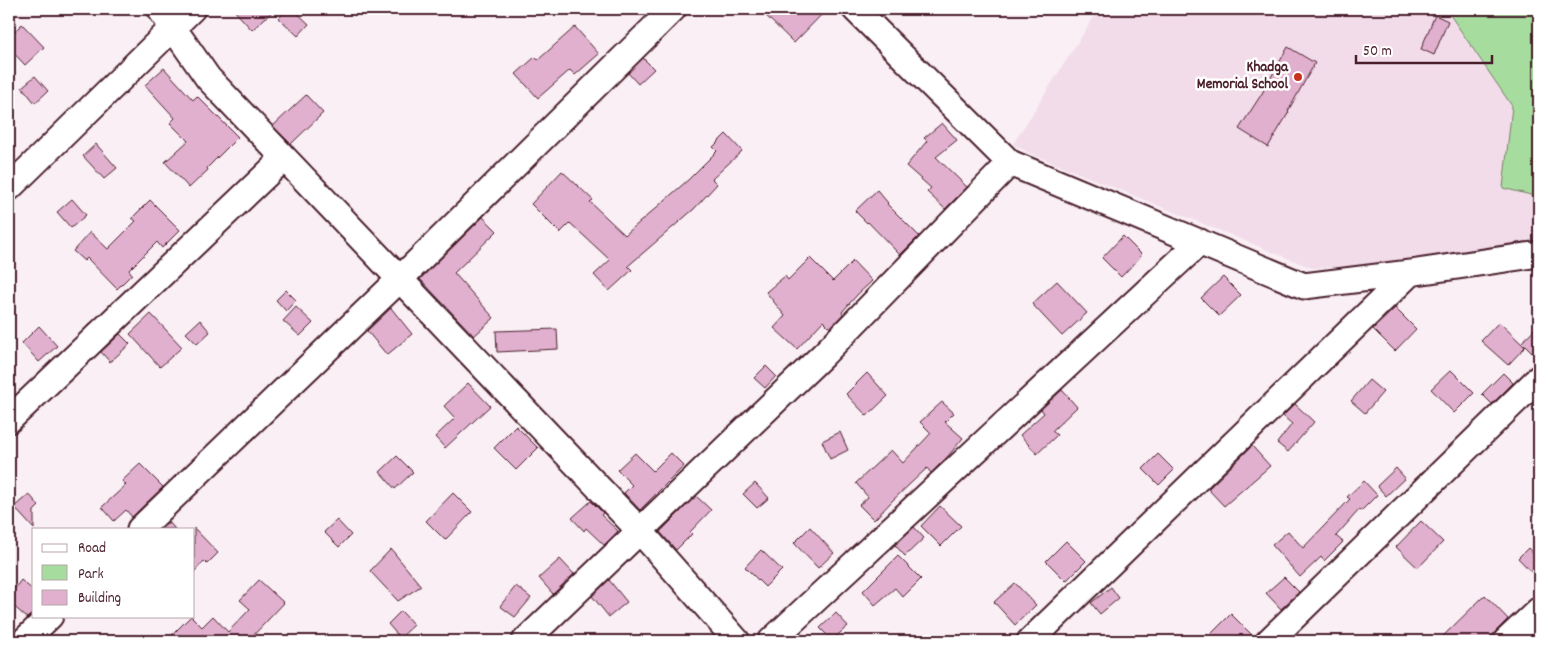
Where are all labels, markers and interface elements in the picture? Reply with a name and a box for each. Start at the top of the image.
scale bar [1356,32,1492,64]
text: 50 m [1363,41,1392,63]
place label: Khadga Memorial School [1197,57,1289,96]
marker: Khadga Memorial School [1292,71,1304,83]
legend [32,528,195,618]
text: Road [78,538,106,560]
text: Park [78,564,104,586]
text: Building [78,588,121,610]

